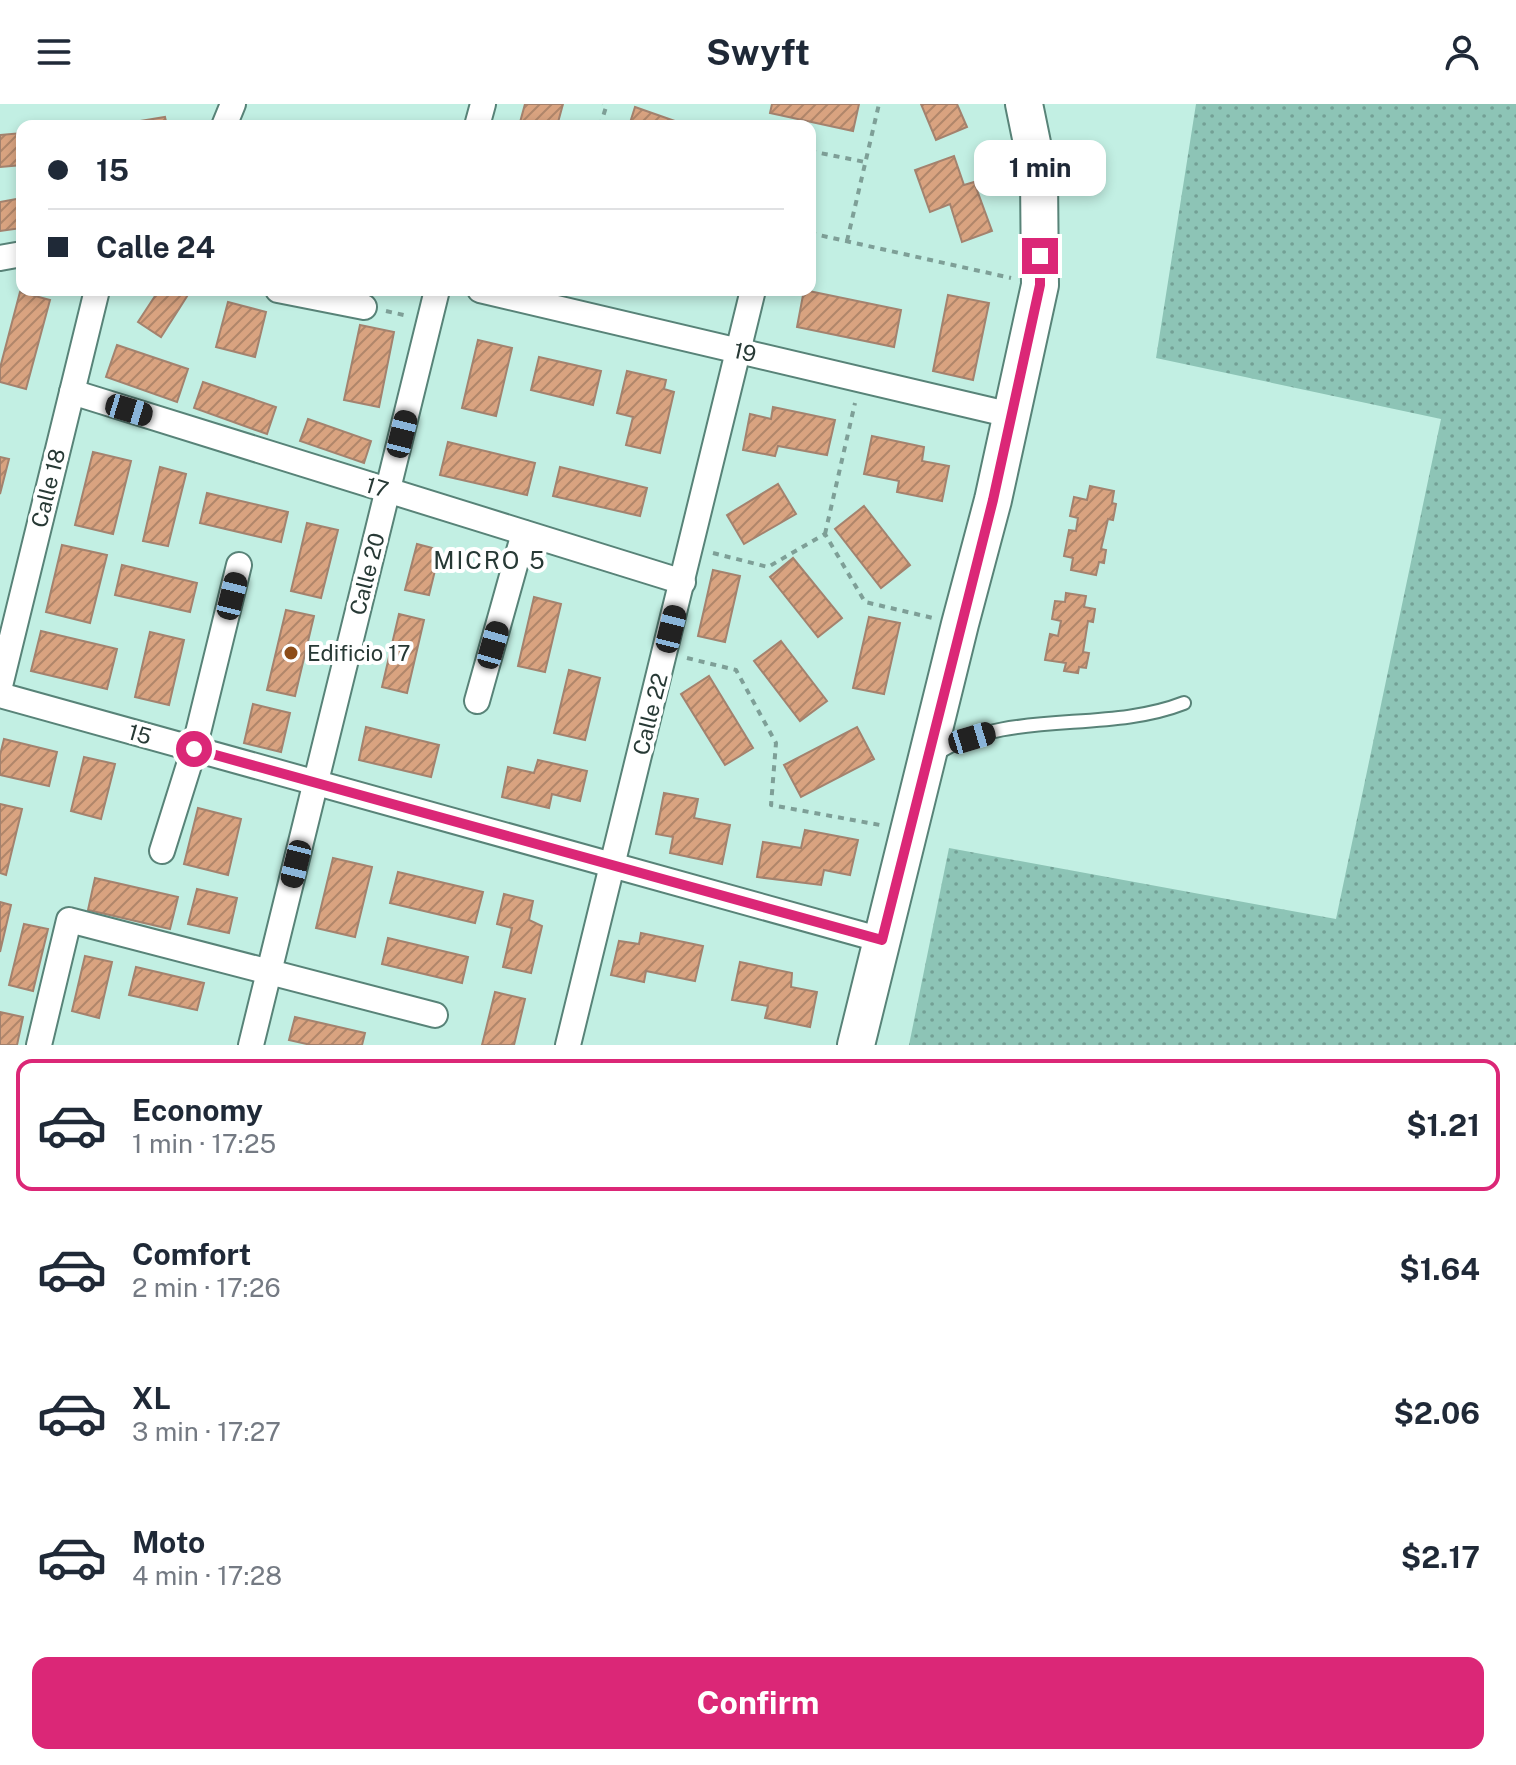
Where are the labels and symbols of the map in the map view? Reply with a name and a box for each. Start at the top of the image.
callout: 1 min [974,140,1106,196]
route end [1022,238,1058,274]
street label: 19 [731,337,759,367]
car [103,392,155,428]
car [385,408,419,460]
street label: Calle 18 [26,446,70,530]
street label: 17 [363,471,391,503]
street label: Calle 20 [344,530,390,618]
district label: MICRO 5 [433,546,547,574]
car [215,570,249,622]
car [654,603,688,655]
car [475,619,511,671]
place label: Edificio 17 [307,640,410,666]
marker: Edificio 17 [282,644,300,662]
street label: Calle 22 [627,670,673,758]
street label: 15 [125,718,155,750]
car [946,720,998,756]
route start [176,731,212,767]
car [279,838,313,890]

